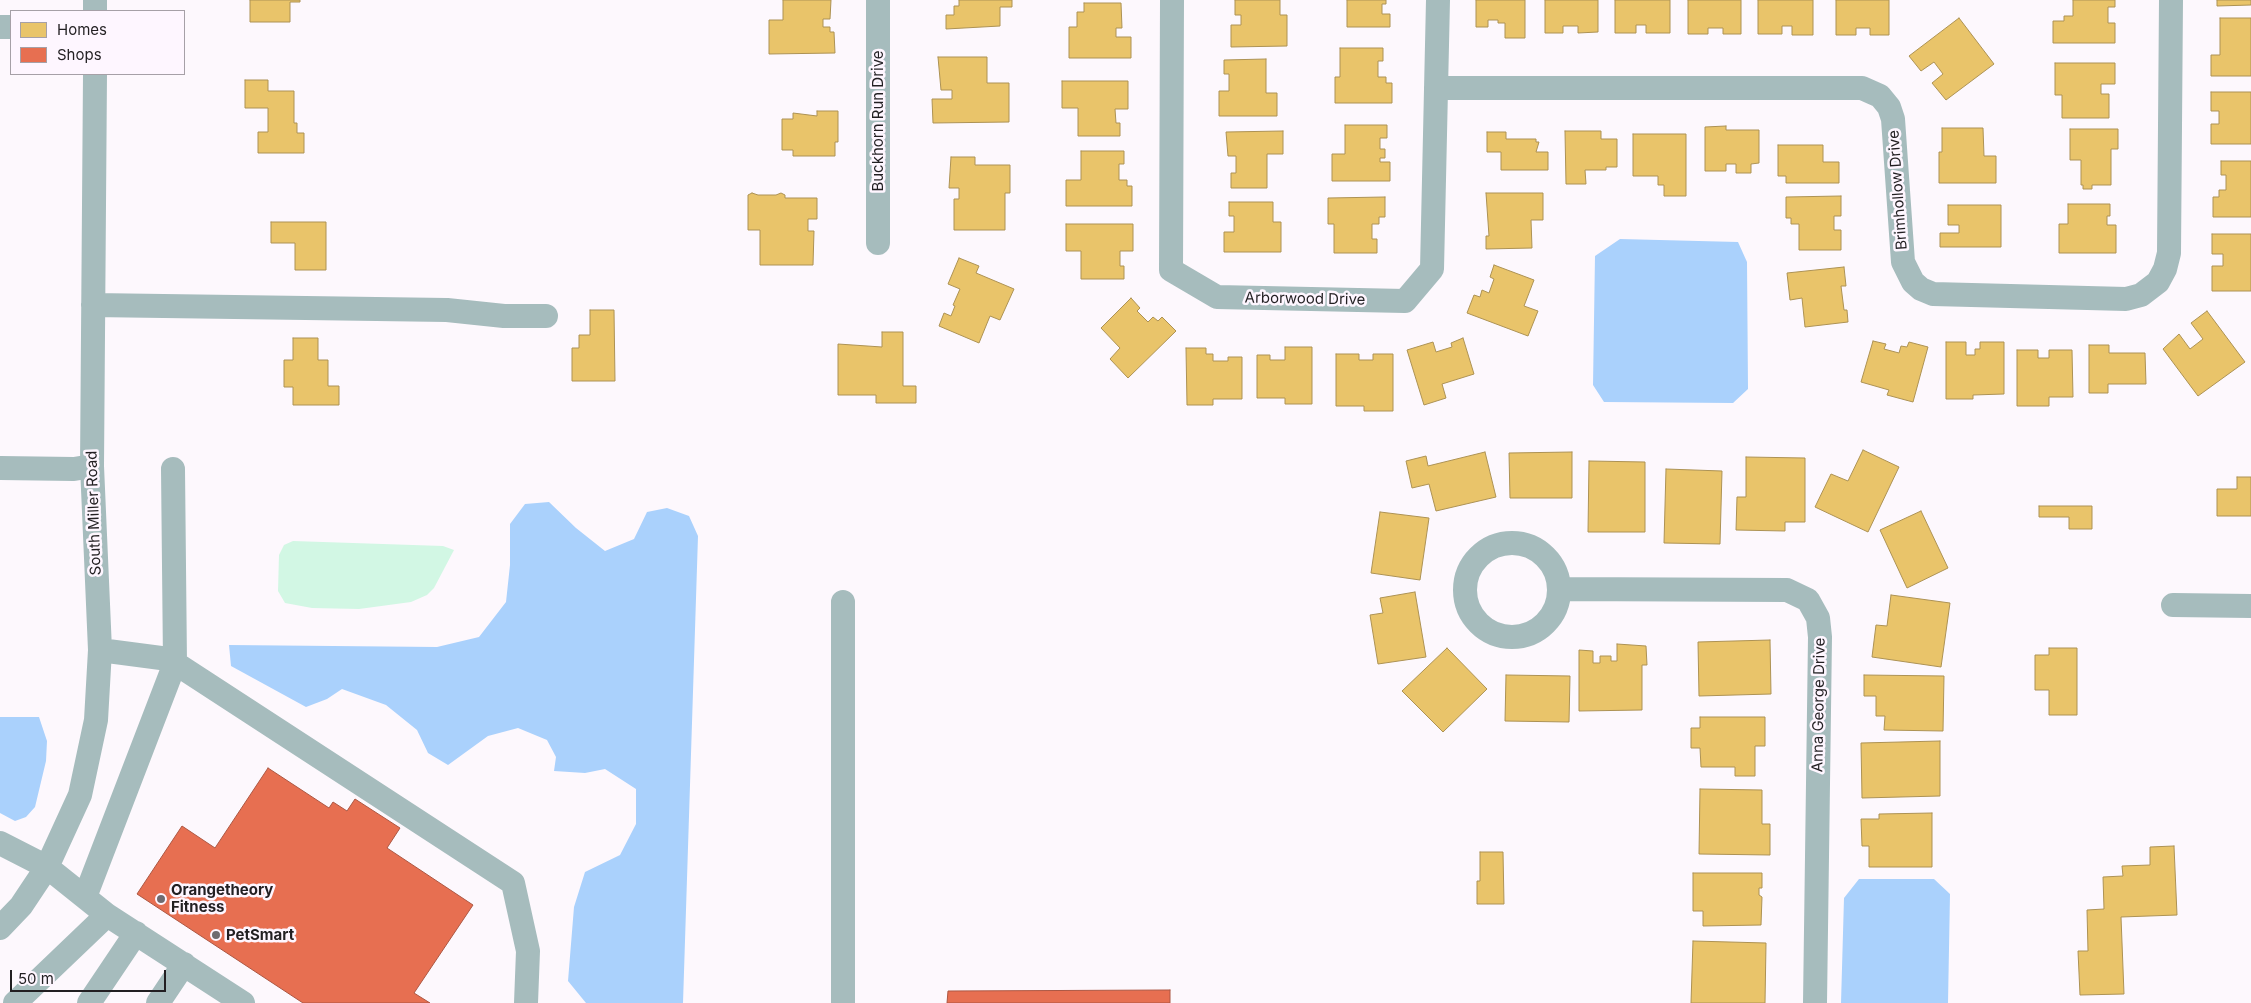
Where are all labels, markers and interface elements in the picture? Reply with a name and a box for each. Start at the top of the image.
legend [10,10,185,75]
text: Homes [57,20,107,39]
text: Shops [57,45,102,64]
street label: Buckhorn Run Drive [869,50,887,192]
street label: Brimhollow Drive [1885,130,1911,250]
street label: Arborwood Drive [1244,289,1366,309]
street label: South Miller Road [83,450,105,576]
street label: Anna George Drive [1809,638,1829,772]
place label: Orangetheory Fitness [171,881,273,916]
marker: Orangetheory Fitness [155,893,167,905]
place label: PetSmart [226,926,294,944]
marker: PetSmart [210,929,222,941]
scale bar [12,960,169,992]
text: 50 m [18,969,54,988]

